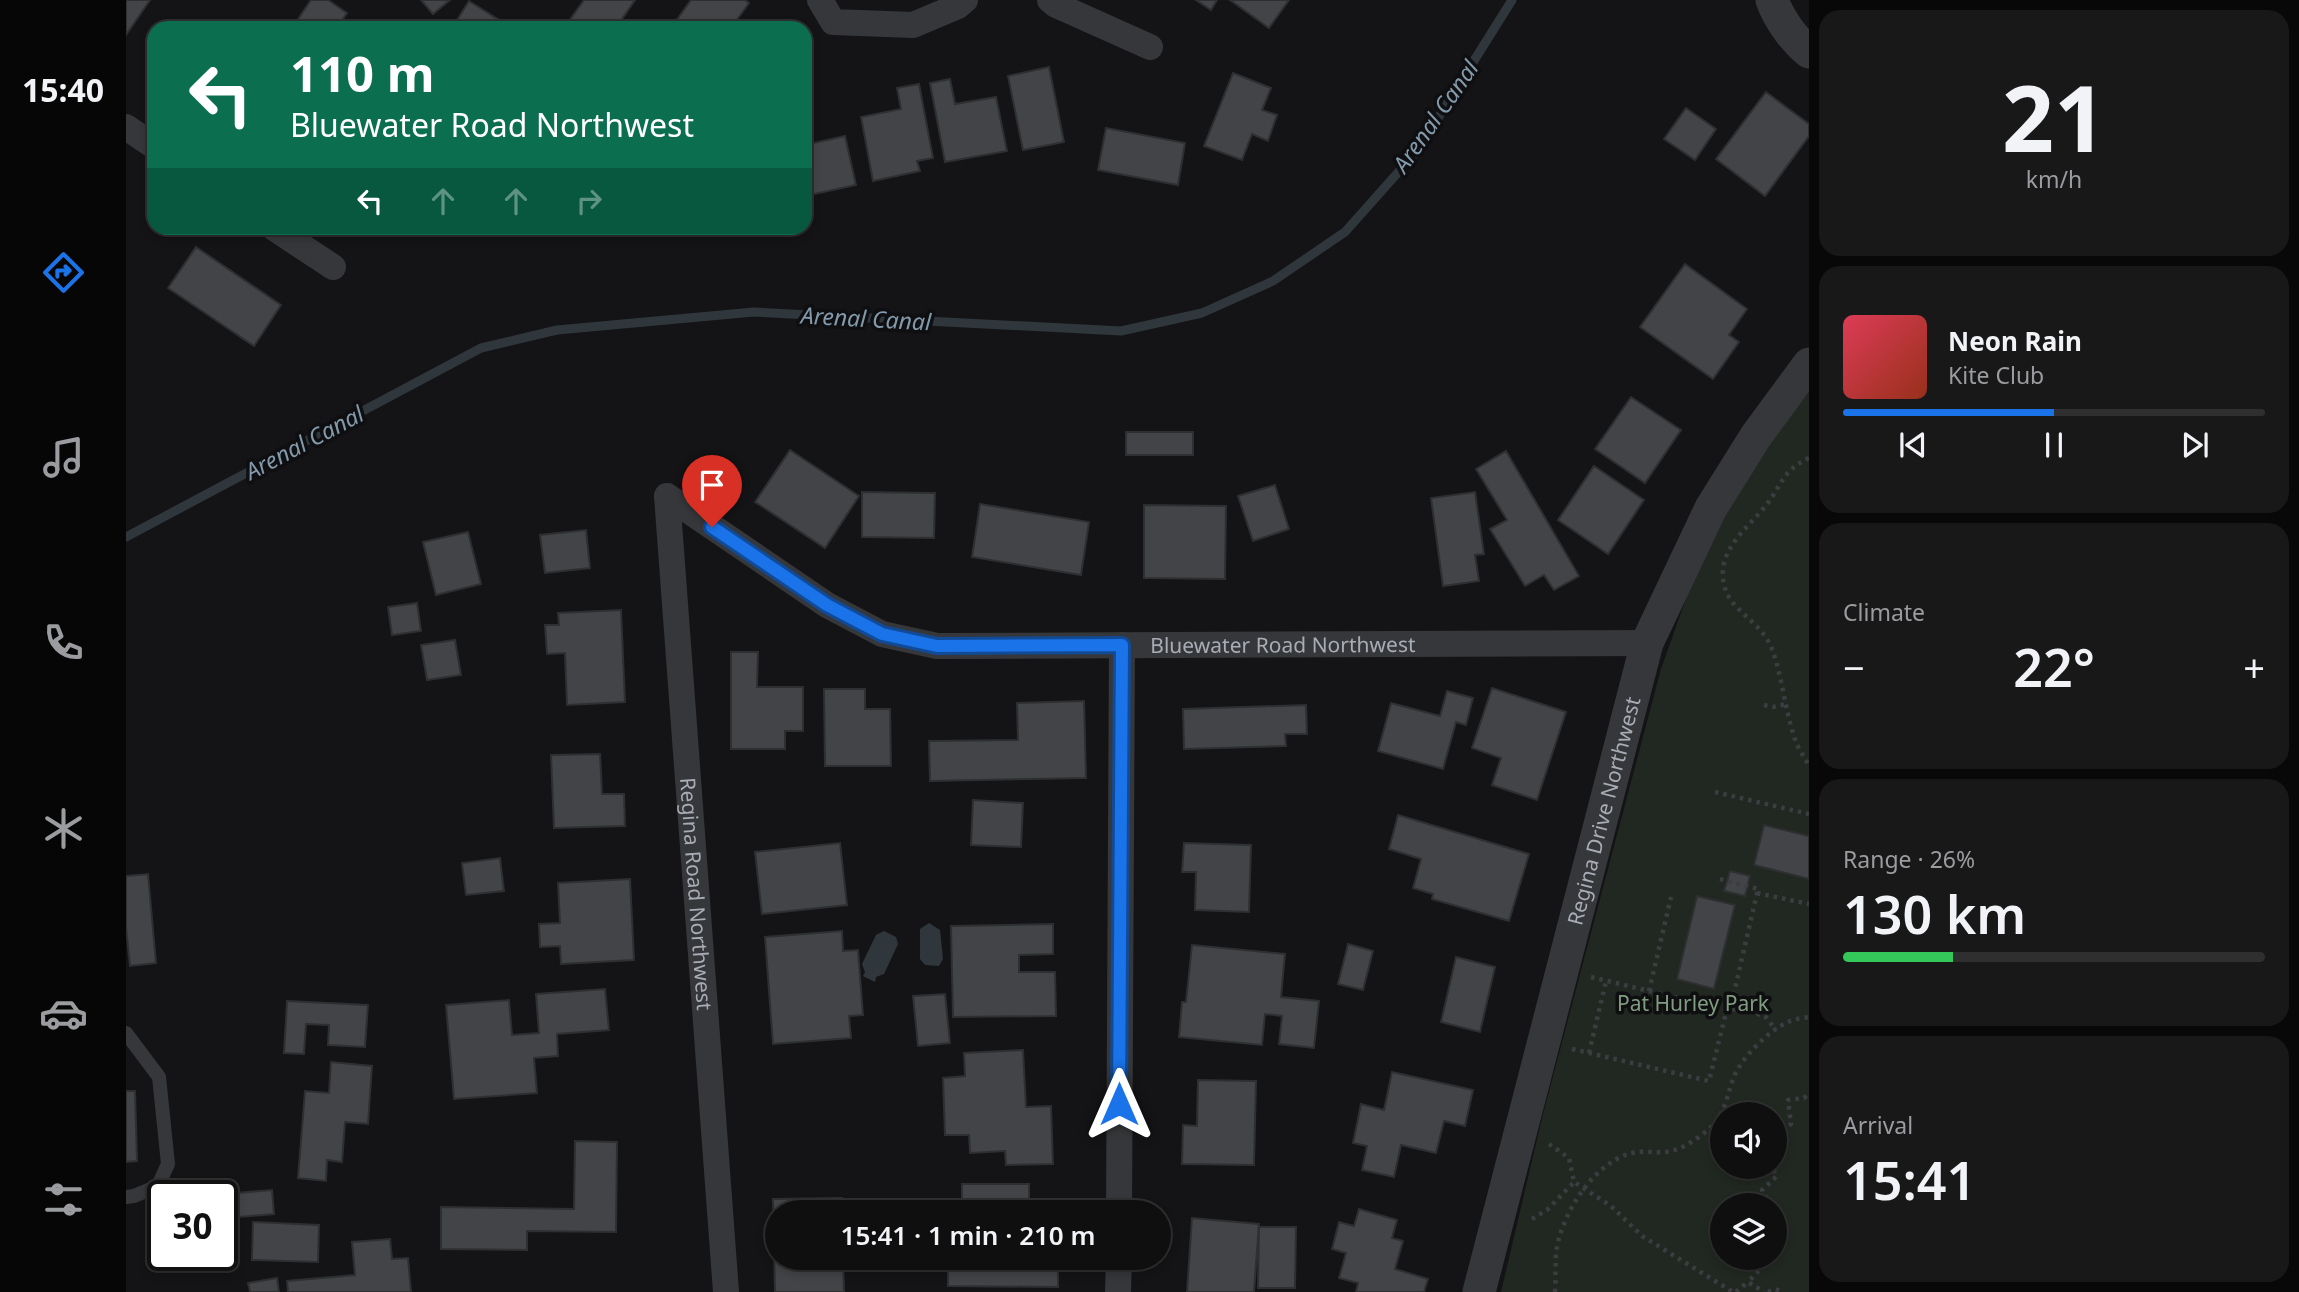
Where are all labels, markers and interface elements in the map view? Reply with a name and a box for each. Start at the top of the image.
text: 110 m [290,40,435,106]
icon: left [175,49,266,140]
water label: Arenal Canal [1383,53,1486,180]
text: 21 [2002,55,2106,179]
text: 15:40 [22,68,104,111]
text: Bluewater Road Northwest [290,103,694,146]
text: km/h [2026,163,2082,195]
icon: left [351,182,389,220]
icon: ahead [424,182,462,220]
icon: ahead [497,182,535,220]
icon: right [570,182,608,220]
icon: directions [39,248,88,297]
water label: Arenal Canal [798,299,933,337]
text: Neon Rain [1948,323,2082,359]
text: Kite Club [1948,359,2044,391]
water label: Arenal Canal [237,397,370,488]
icon: previous [1894,426,1932,464]
icon: pause [2035,426,2073,464]
icon: next [2176,426,2214,464]
icon: music [39,433,88,482]
pin [682,455,742,527]
icon: arrive [693,466,731,504]
text: Climate [1843,596,1925,628]
icon: phone [39,618,88,667]
street label: Bluewater Road Northwest [1150,630,1416,659]
text: 22° [2013,631,2095,702]
text: − [1843,641,1865,693]
text: + [2243,641,2265,693]
street label: Regina Drive Northwest [1561,693,1647,928]
street label: Regina Road Northwest [674,776,719,1012]
icon: climate [39,804,88,853]
text: Range · 26% [1843,843,1975,875]
text: 130 km [1843,878,2026,949]
icon: car [39,989,88,1038]
park label: Pat Hurley Park [1617,989,1770,1017]
position arrow [1082,1067,1156,1141]
map controls [1710,1102,1787,1270]
button: sound [1710,1102,1787,1179]
text: Arrival [1843,1109,1913,1141]
text: 15:41 [1843,1144,1976,1215]
icon: filters [39,1175,88,1224]
speed limit sign: 30 [147,1180,238,1271]
button: layers [1710,1193,1787,1270]
text: 15:41 · 1 min · 210 m [841,1217,1095,1253]

